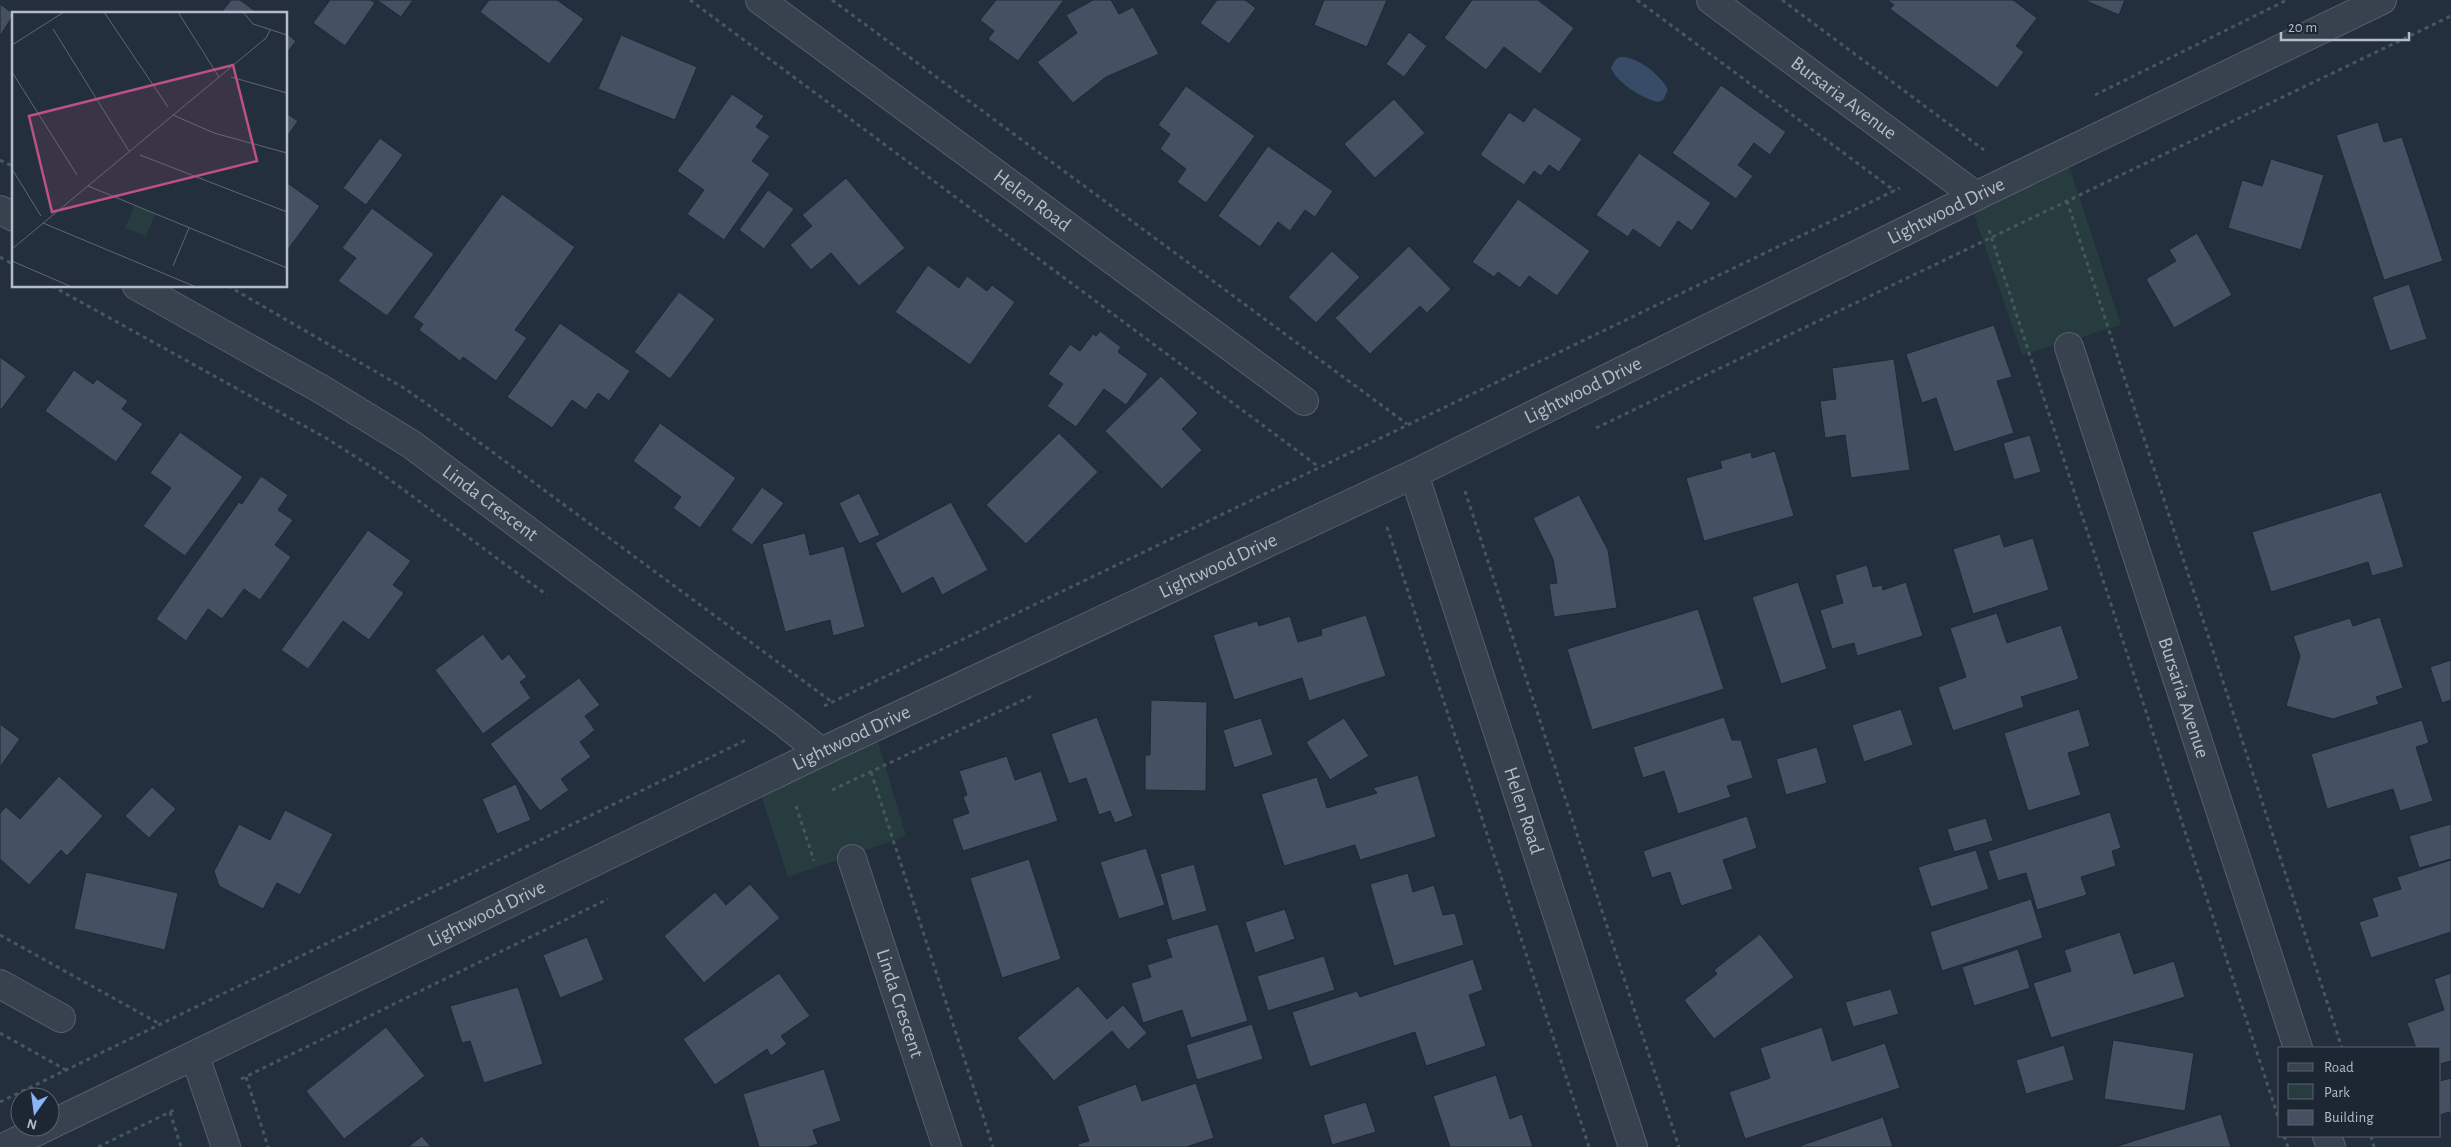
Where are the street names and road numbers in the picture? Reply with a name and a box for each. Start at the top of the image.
street label: Bursaria Avenue [1787,53,1900,144]
street label: Helen Road [990,166,1074,235]
street label: Lightwood Drive [1884,174,2008,248]
street label: Lightwood Drive [1521,353,1645,428]
street label: Linda Crescent [439,461,542,545]
street label: Lightwood Drive [1156,530,1280,602]
street label: Bursaria Avenue [2155,635,2213,761]
street label: Lightwood Drive [789,702,913,774]
street label: Helen Road [1500,765,1547,857]
street label: Lightwood Drive [425,877,549,951]
street label: Linda Crescent [872,946,927,1061]

